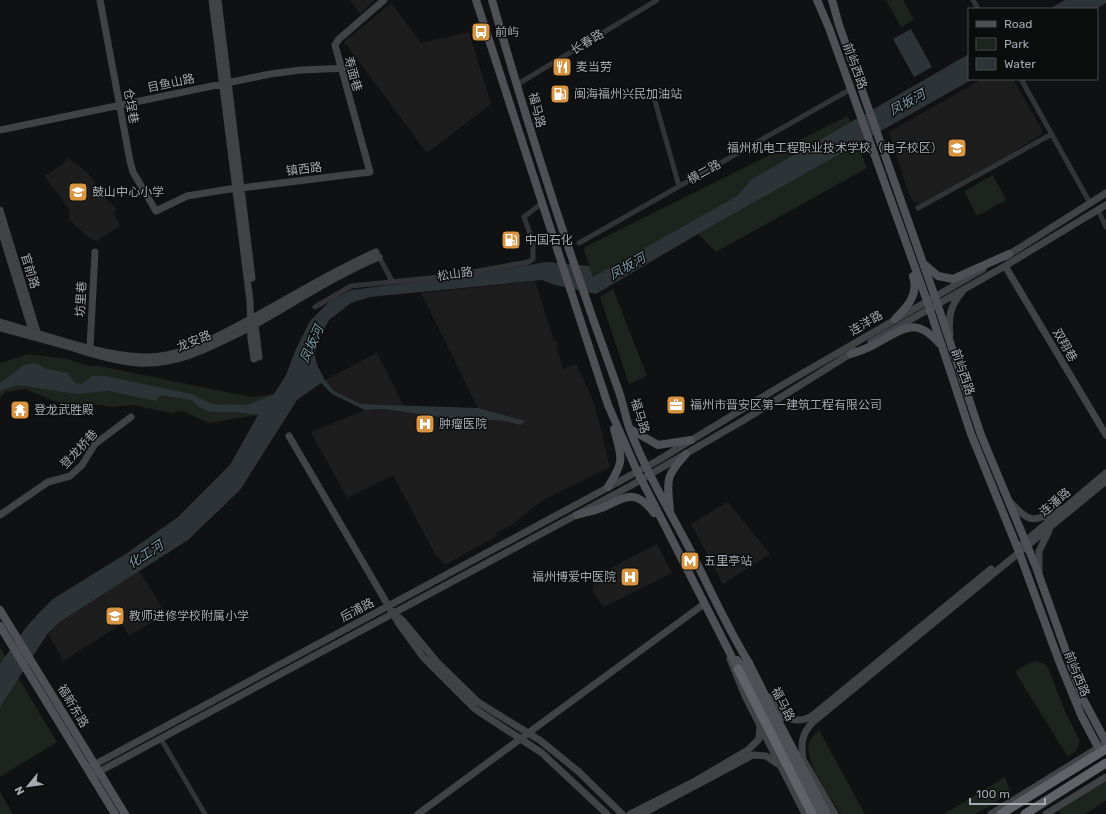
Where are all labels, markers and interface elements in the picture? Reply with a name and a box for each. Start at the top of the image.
legend [968,8,1098,80]
text: Road [1004,17,1032,31]
bus stop icon: 前屿 [470,21,492,43]
place label: 前屿 [495,25,519,39]
street label: 长春路 [568,27,606,57]
text: Park [1004,37,1030,51]
street label: 前屿西路 [840,41,870,91]
street label: 寿面巷 [341,55,365,93]
restaurant icon: 麦当劳 [551,56,573,78]
text: Water [1004,57,1036,71]
place label: 麦当劳 [576,60,612,74]
street label: 目鱼山路 [146,71,196,95]
fuel station icon: 闽海福州兴民加油站 [549,83,571,105]
water label: 凤坂河 [887,85,931,118]
street label: 仓埕巷 [121,87,141,125]
place label: 闽海福州兴民加油站 [574,87,682,101]
street label: 福马路 [526,91,548,129]
school or university icon: 福州机电工程职业技术学校（电子校区） [946,137,968,159]
place label: 福州机电工程职业技术学校（电子校区） [727,141,943,155]
street label: 横二路 [685,157,723,187]
street label: 镇西路 [285,160,323,178]
school or university icon: 鼓山中心小学 [67,181,89,203]
place label: 鼓山中心小学 [92,185,164,199]
fuel station icon: 中国石化 [500,229,522,251]
place label: 中国石化 [525,233,573,247]
water label: 凤坂河 [607,249,650,283]
street label: 官前路 [18,252,42,290]
street label: 松山路 [436,265,474,283]
street label: 坊里巷 [73,281,89,317]
street label: 连洋路 [847,308,885,338]
water label: 凤坂河 [297,321,327,365]
street label: 双翔巷 [1050,326,1080,364]
street label: 龙安路 [175,328,213,354]
street label: 前屿西路 [949,347,977,397]
office icon: 福州市晋安区第一建筑工程有限公司 [665,394,687,416]
street label: 福马路 [628,397,652,435]
place label: 福州市晋安区第一建筑工程有限公司 [690,398,882,412]
temple icon: 登龙武胜殿 [9,399,31,421]
place label: 登龙武胜殿 [34,403,94,417]
hospital icon: 肿瘤医院 [414,413,436,435]
place label: 肿瘤医院 [439,417,487,431]
street label: 登龙桥巷 [58,427,100,471]
street label: 连潘路 [1037,485,1073,519]
water label: 化工河 [125,536,168,571]
metro station icon: 五里亭站 [679,550,701,572]
place label: 五里亭站 [704,554,752,568]
hospital icon: 福州博爱中医院 [619,566,641,588]
place label: 福州博爱中医院 [532,570,616,584]
street label: 后浦路 [338,595,376,625]
school or university icon: 教师进修学校附属小学 [104,605,126,627]
place label: 教师进修学校附属小学 [129,609,249,623]
street label: 前屿西路 [1062,649,1092,699]
street label: 福新东路 [55,682,91,730]
street label: 福马路 [769,685,797,723]
north arrow [8,766,48,806]
scale bar [970,780,1045,806]
text: N [12,784,27,797]
text: 100 m [976,787,1010,801]

